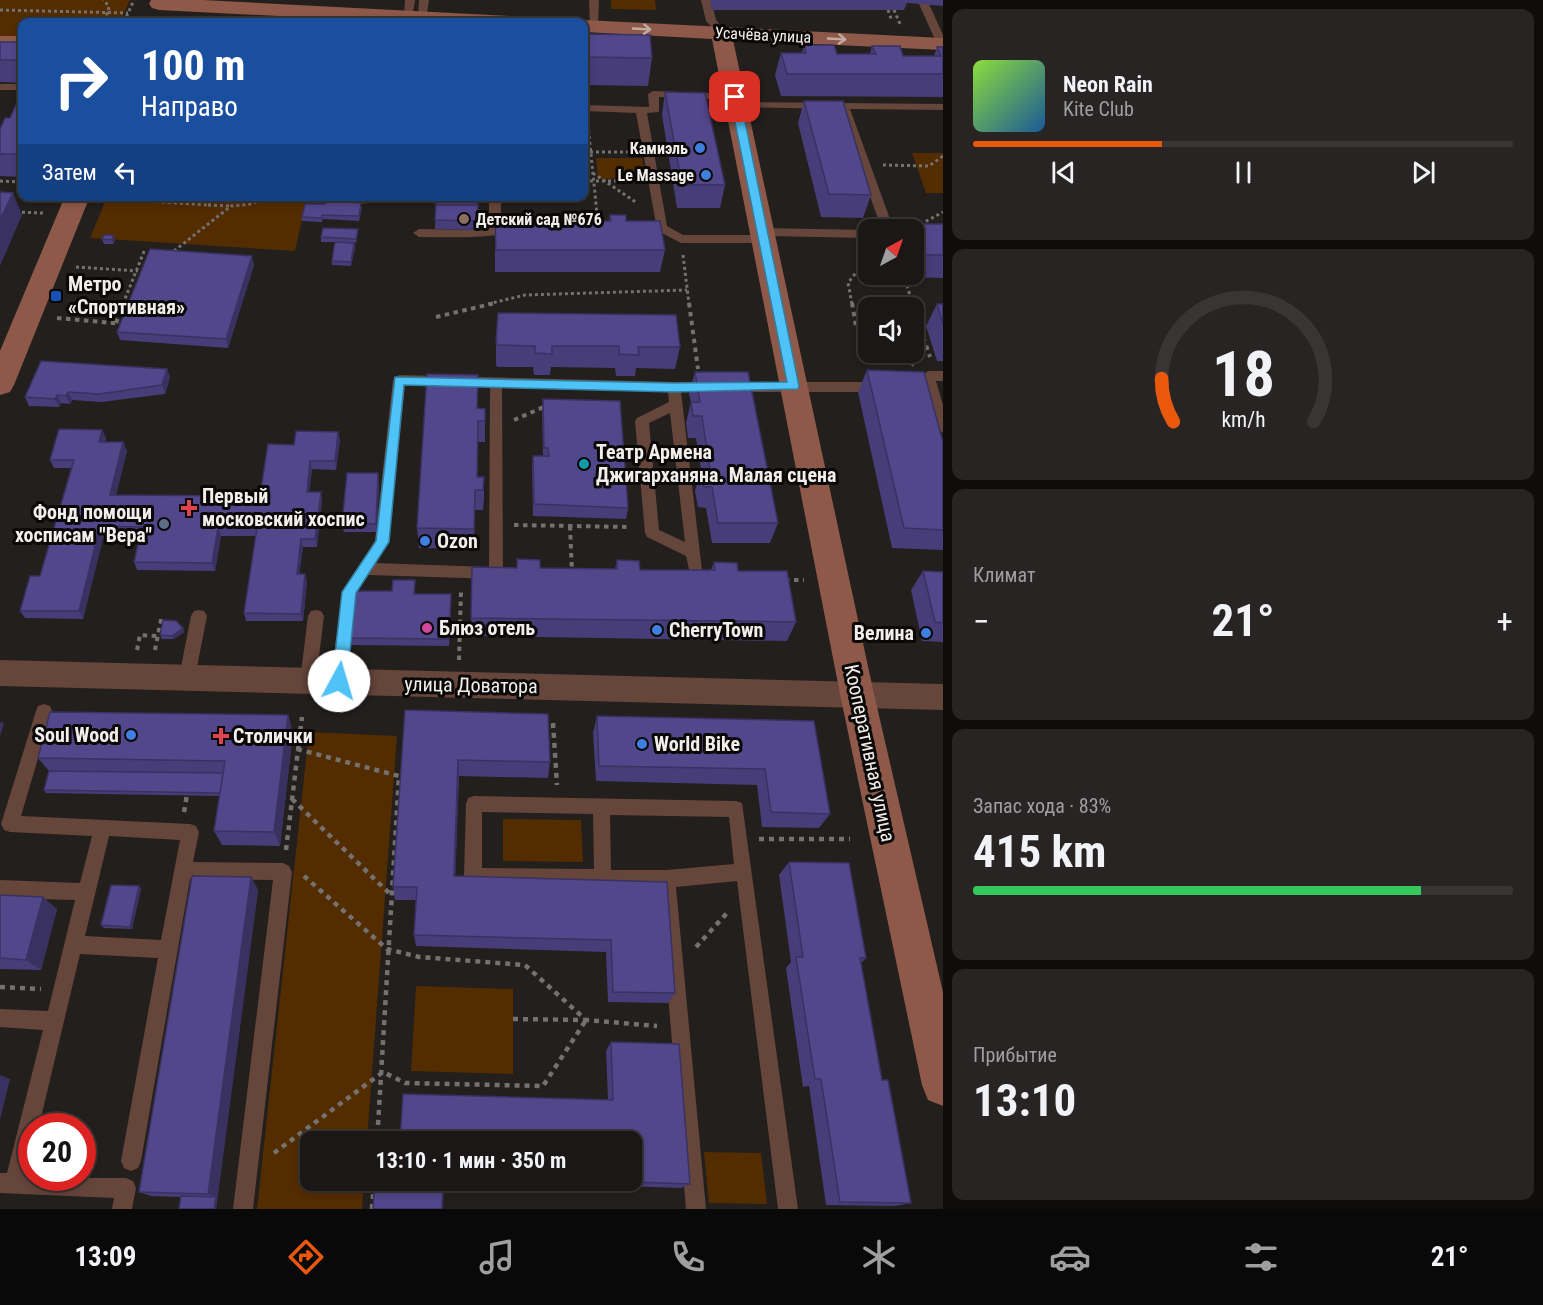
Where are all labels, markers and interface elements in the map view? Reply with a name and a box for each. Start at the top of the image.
one-way arrow [631,23,651,34]
street label: Усачёва улица [714,23,812,47]
one-way arrow [826,33,846,44]
text: 100 m [141,41,246,90]
icon: right [42,42,120,120]
pin [709,71,760,122]
text: Neon Rain [1063,72,1153,97]
icon: arrive [718,80,751,113]
text: Направо [141,91,238,123]
text: Kite Club [1063,97,1134,121]
place label: Камиэль [630,139,688,158]
marker: Камиэль [693,141,707,155]
icon: left [109,156,142,189]
icon: previous [1047,156,1080,189]
icon: pause [1227,156,1260,189]
icon: next [1407,156,1440,189]
text: Затем [42,160,97,185]
place label: Le Massage [618,166,694,185]
marker: Le Massage [699,168,713,182]
place label: Детский сад №676 [476,210,602,229]
marker: Детский сад №676 [457,212,471,226]
north arrow [858,219,924,285]
map controls [858,219,924,363]
place label: Метро «Спортивная» [68,272,185,319]
marker: Метро «Спортивная» [49,289,63,303]
button: sound [858,297,924,363]
text: 18 [1211,338,1275,411]
text: km/h [1221,407,1265,432]
place label: Театр Армена Джигарханяна. Малая сцена [596,440,836,487]
marker: Театр Армена Джигарханяна. Малая сцена [577,457,591,471]
place label: Первый московский хоспис [202,484,365,531]
marker: Первый московский хоспис [180,499,198,517]
place label: Фонд помощи хосписам "Вера" [15,500,152,547]
marker: Фонд помощи хосписам "Вера" [157,517,171,531]
place label: Ozon [437,529,478,553]
marker: Ozon [418,534,432,548]
text: Климат [973,563,1035,587]
text: 21° [1212,594,1275,647]
text: − [973,602,990,641]
text: + [1497,602,1513,641]
place label: Блюз отель [439,616,535,640]
place label: CherryTown [669,618,763,642]
marker: Блюз отель [420,621,434,635]
place label: Велина [854,621,914,645]
marker: CherryTown [650,623,664,637]
marker: Велина [919,626,933,640]
position arrow [307,649,371,713]
street label: Кооперативная улица [839,662,901,844]
street label: улица Доватора [404,672,538,698]
place label: Soul Wood [34,723,119,747]
place label: Столички [233,724,313,748]
marker: Soul Wood [124,728,138,742]
marker: Столички [214,729,228,743]
place label: World Bike [654,732,740,756]
marker: World Bike [635,737,649,751]
text: Запас хода · 83% [973,794,1111,818]
text: 415 km [973,825,1106,878]
text: Прибытие [973,1043,1057,1067]
text: 13:10 [973,1074,1076,1127]
speed limit sign: 20 [18,1113,96,1191]
text: 13:10 · 1 мин · 350 m [376,1148,566,1173]
icon: directions [285,1236,327,1278]
icon: music [476,1236,518,1278]
icon: phone [667,1236,709,1278]
icon: climate [858,1236,900,1278]
icon: car [1049,1236,1091,1278]
icon: filters [1240,1236,1282,1278]
text: 13:09 [74,1241,136,1273]
text: 21° [1431,1241,1468,1273]

